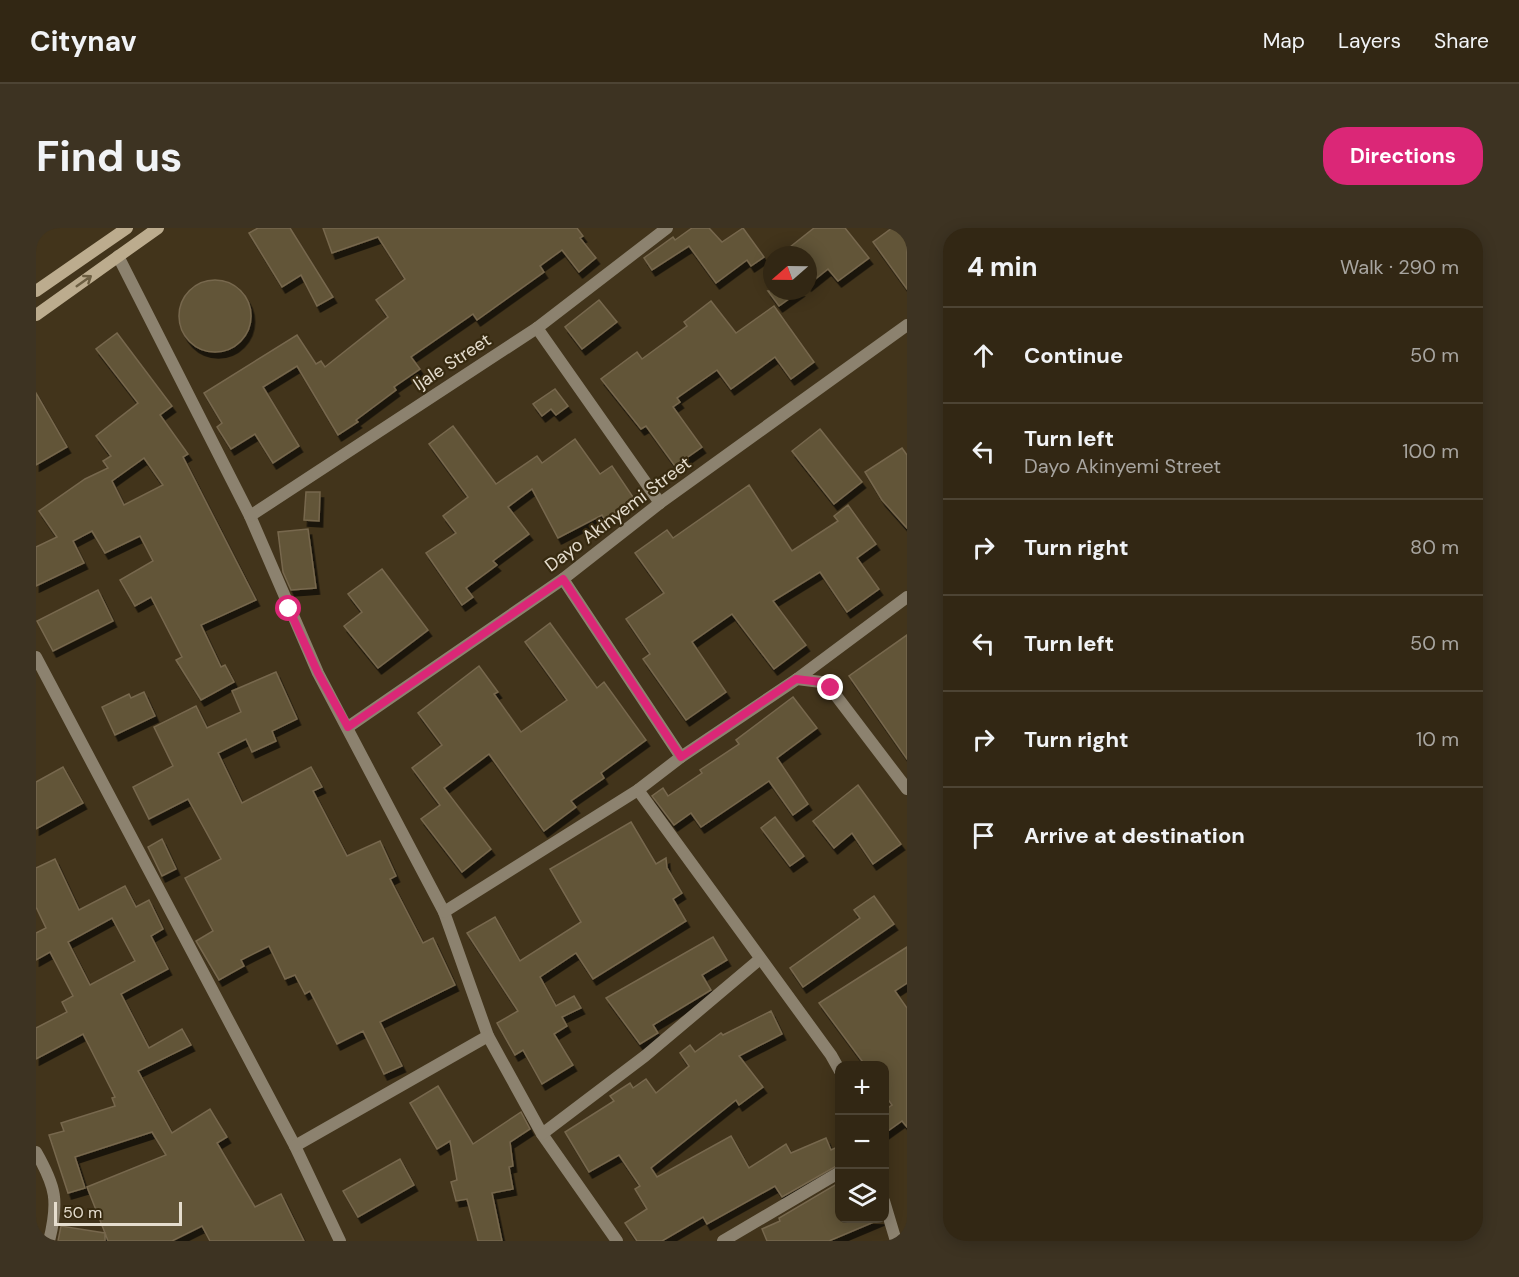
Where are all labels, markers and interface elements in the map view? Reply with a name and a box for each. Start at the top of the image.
text: Citynav [30,23,136,60]
text: Map [1263,27,1305,55]
text: Layers [1338,27,1401,55]
text: Share [1434,27,1489,55]
button: Directions [1323,127,1483,185]
text: Find us [36,129,182,184]
north arrow [763,246,817,300]
text: 4 min [967,250,1038,284]
text: Walk · 290 m [1340,254,1459,280]
one-way arrow [75,275,91,287]
street label: Ijale Street [408,328,496,396]
icon: ahead [967,339,1000,372]
text: Continue [1024,341,1123,370]
text: 50 m [1410,342,1459,368]
text: Turn left [1024,424,1114,453]
icon: left [967,435,1000,468]
text: 100 m [1402,438,1459,464]
street label: Dayo Akinyemi Street [540,451,696,577]
text: Dayo Akinyemi Street [1024,453,1221,479]
icon: right [967,531,1000,564]
text: Turn right [1024,533,1129,562]
text: 80 m [1410,534,1459,560]
route start [275,595,301,621]
icon: left [967,627,1000,660]
text: Turn left [1024,629,1114,658]
text: 50 m [1410,630,1459,656]
route end [817,674,843,700]
icon: right [967,723,1000,756]
text: Turn right [1024,725,1129,754]
text: 10 m [1416,726,1459,752]
icon: arrive [967,819,1000,852]
text: Arrive at destination [1024,821,1245,850]
map controls [835,1061,889,1223]
button: + [835,1061,889,1115]
button: − [835,1115,889,1169]
button: layers [835,1169,889,1223]
scale bar [54,1199,182,1226]
text: 50 m [63,1202,102,1223]

